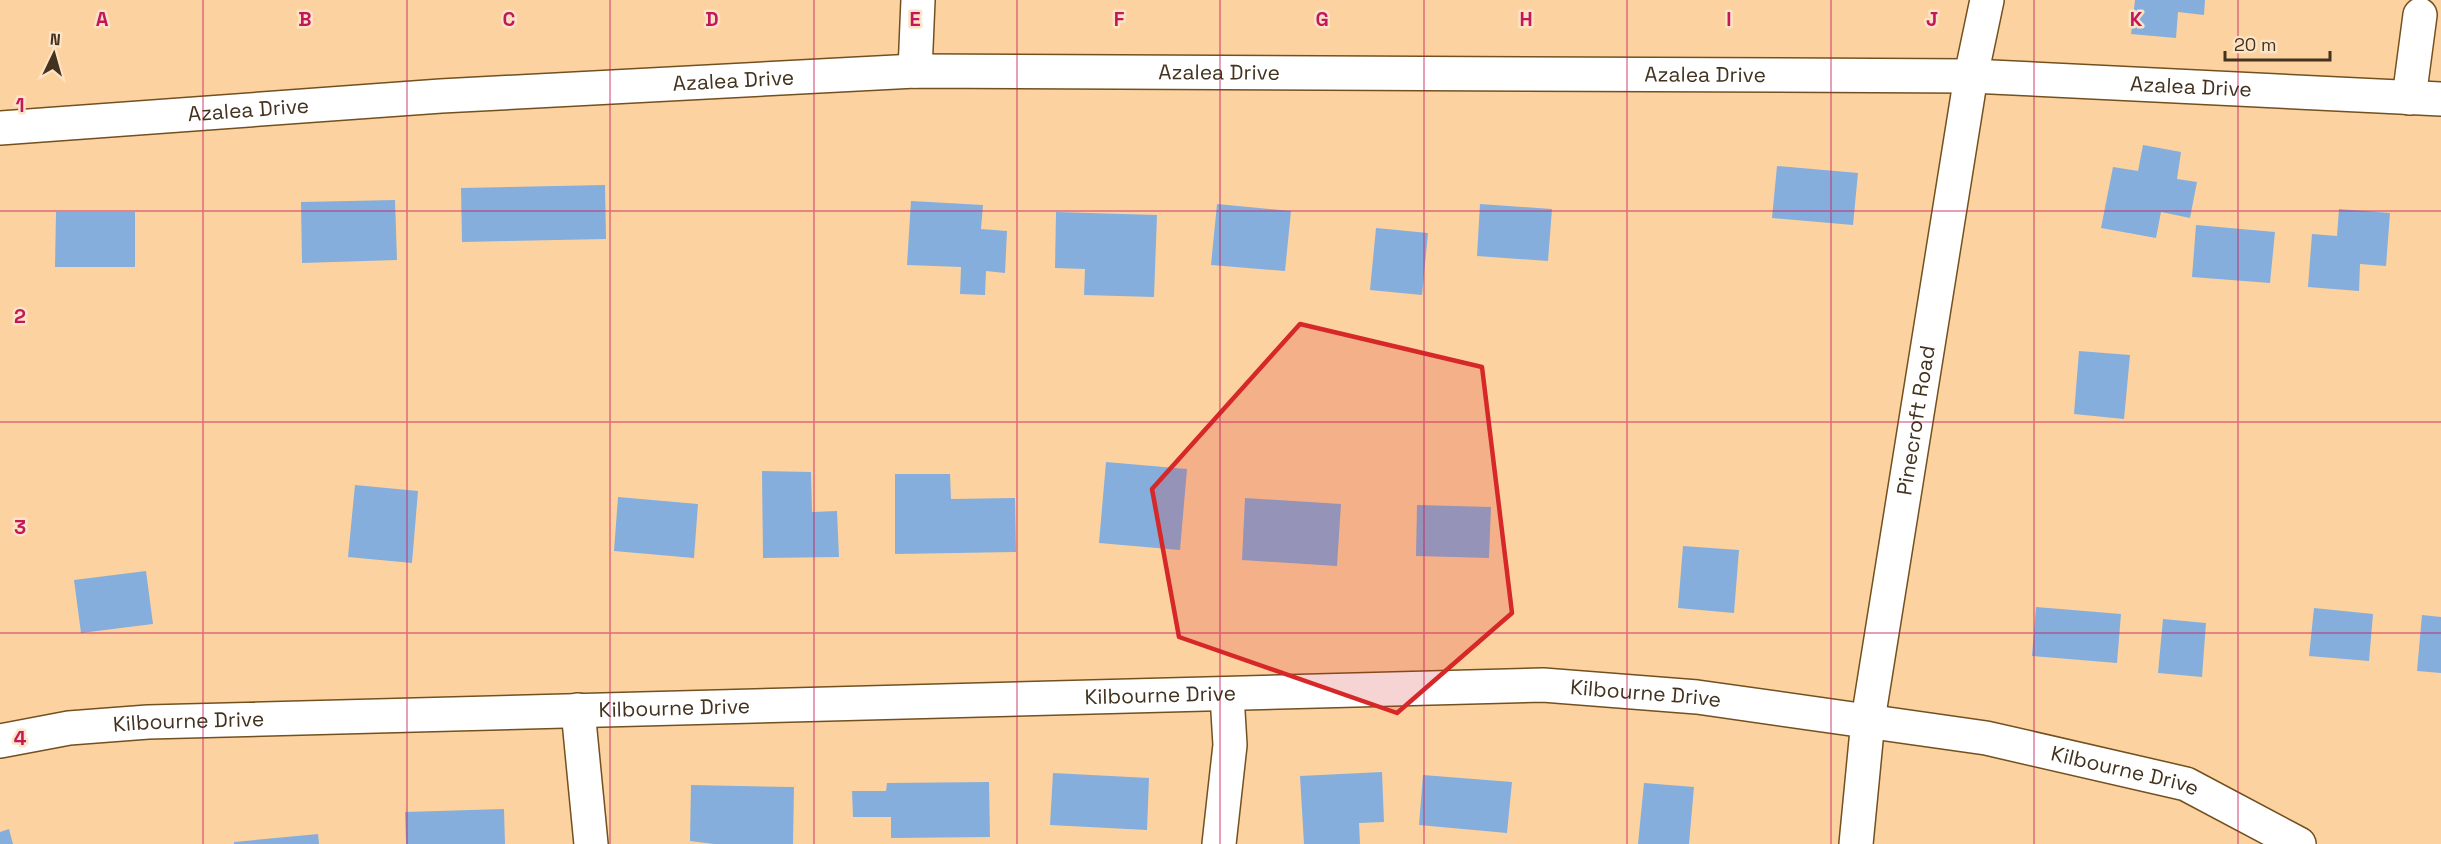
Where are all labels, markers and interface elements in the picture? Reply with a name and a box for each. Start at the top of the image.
text: A [96,6,109,32]
text: B [298,6,312,32]
text: C [503,6,516,32]
text: D [705,6,719,32]
text: E [909,6,921,32]
text: F [1114,6,1125,32]
text: G [1315,6,1329,32]
text: H [1519,6,1533,32]
text: I [1726,6,1732,32]
text: J [1926,6,1938,32]
text: K [2130,6,2143,32]
north arrow [24,24,84,84]
scale bar [2225,24,2330,62]
text: N [49,29,62,50]
text: 20 m [2234,33,2277,56]
street label: Azalea Drive [1158,58,1280,86]
street label: Azalea Drive [1644,60,1766,88]
street label: Azalea Drive [672,63,795,97]
street label: Azalea Drive [2130,70,2252,103]
text: 1 [15,92,25,118]
street label: Azalea Drive [187,92,310,127]
text: 2 [14,303,26,329]
street label: Pinecroft Road [1890,343,1941,497]
text: 3 [14,514,26,540]
street label: Kilbourne Drive [1569,673,1723,713]
street label: Kilbourne Drive [1084,679,1236,710]
street label: Kilbourne Drive [598,692,750,723]
street label: Kilbourne Drive [112,705,265,738]
text: 4 [14,725,27,751]
street label: Kilbourne Drive [2048,739,2204,802]

